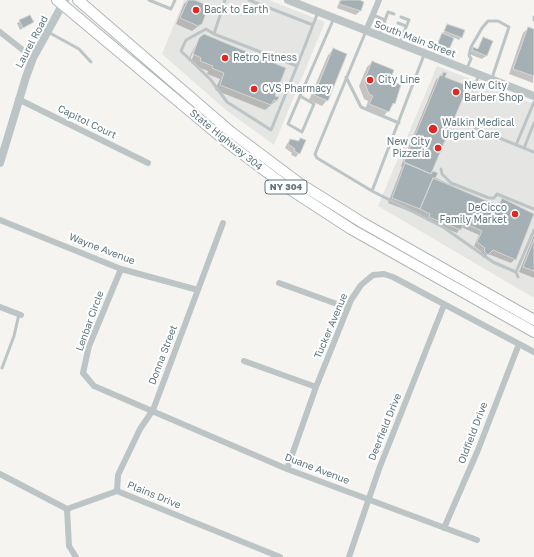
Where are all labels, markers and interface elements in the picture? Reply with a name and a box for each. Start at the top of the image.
place label: Back to Earth [204,4,268,16]
marker: Back to Earth [191,5,201,15]
street label: Laurel Road [13,14,51,70]
street label: South Main Street [373,18,457,60]
place label: Retro Fitness [233,52,297,64]
marker: Retro Fitness [220,53,230,63]
place label: City Line [378,74,420,86]
marker: City Line [365,75,375,85]
place label: New City Barber Shop [464,80,523,104]
place label: CVS Pharmacy [262,83,332,95]
marker: CVS Pharmacy [249,84,259,94]
marker: New City Barber Shop [451,87,461,97]
street label: Capitol Court [56,103,118,141]
street label: State Highway 304 [187,107,265,173]
place label: Walkin Medical Urgent Care [442,117,515,140]
marker: Walkin Medical Urgent Care [427,123,439,135]
place label: New City Pizzeria [387,136,430,160]
marker: New City Pizzeria [433,143,443,153]
road number: NY 304 [265,180,307,194]
place label: DeCicco Family Market [440,202,507,226]
marker: DeCicco Family Market [510,209,520,219]
street label: Wayne Avenue [67,231,137,267]
street label: Lenbar Circle [74,289,106,353]
street label: Tucker Avenue [312,292,350,360]
street label: Donna Street [146,323,180,387]
street label: Deerfield Drive [366,392,404,462]
street label: Oldfield Drive [456,400,490,466]
street label: Duane Avenue [283,451,351,487]
street label: Plains Drive [125,479,183,511]

